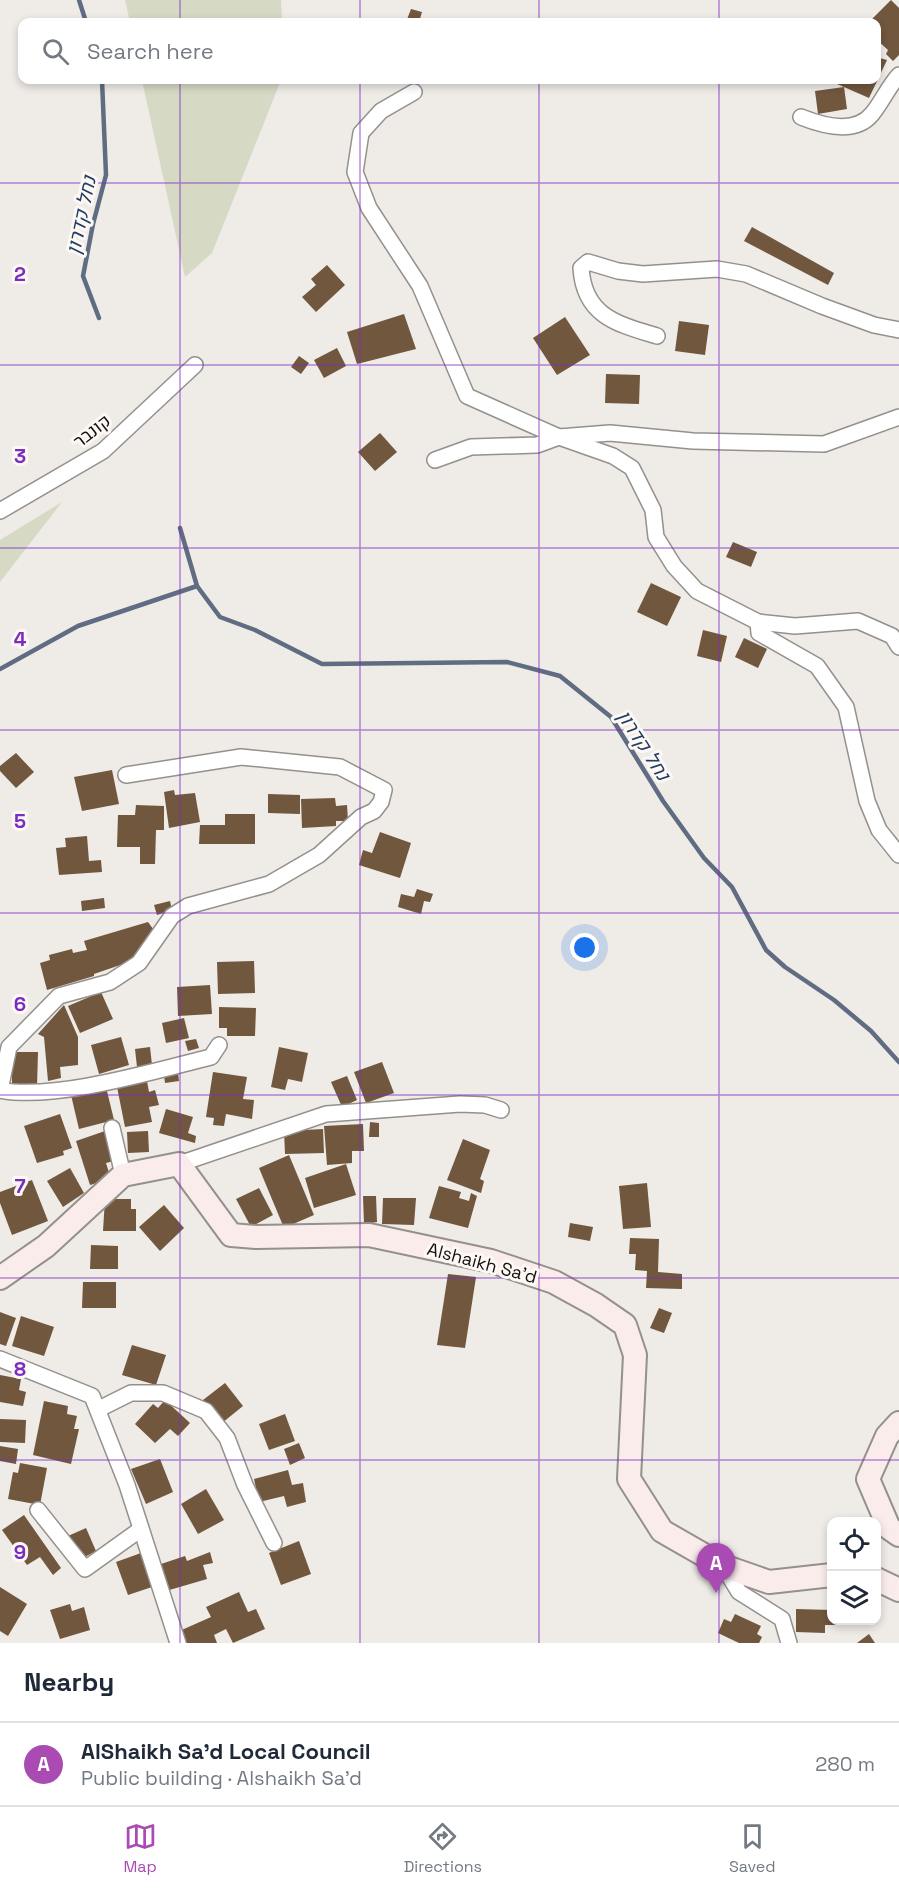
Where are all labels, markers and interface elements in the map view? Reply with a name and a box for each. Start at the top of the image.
search box [18,18,881,84]
icon: search [39,35,72,68]
text: Search here [87,37,214,65]
water label: נחל קדרון [60,172,102,256]
text: 2 [14,261,26,287]
street label: קונבר [68,409,115,452]
text: 3 [14,443,26,469]
text: 4 [14,626,27,652]
water label: נחל קדרון [612,705,677,787]
text: 5 [14,808,26,834]
your location [570,933,599,962]
text: 6 [14,991,26,1017]
text: 7 [14,1173,26,1199]
street label: Alshaikh Sa'd [425,1237,540,1288]
text: 8 [14,1356,26,1382]
map controls [827,1517,881,1625]
button: locate [827,1517,881,1571]
text: 9 [14,1539,26,1565]
pin: A [696,1544,736,1593]
button: layers [827,1571,881,1625]
text: Nearby [24,1665,114,1699]
text: AlShaikh Sa'd Local Council [81,1737,371,1765]
text: A [37,1751,50,1777]
text: 280 m [815,1751,875,1777]
text: Public building · Alshaikh Sa'd [81,1765,362,1791]
tab: Map [123,1820,157,1877]
tab: Directions [404,1820,482,1877]
tab: Saved [729,1820,776,1877]

